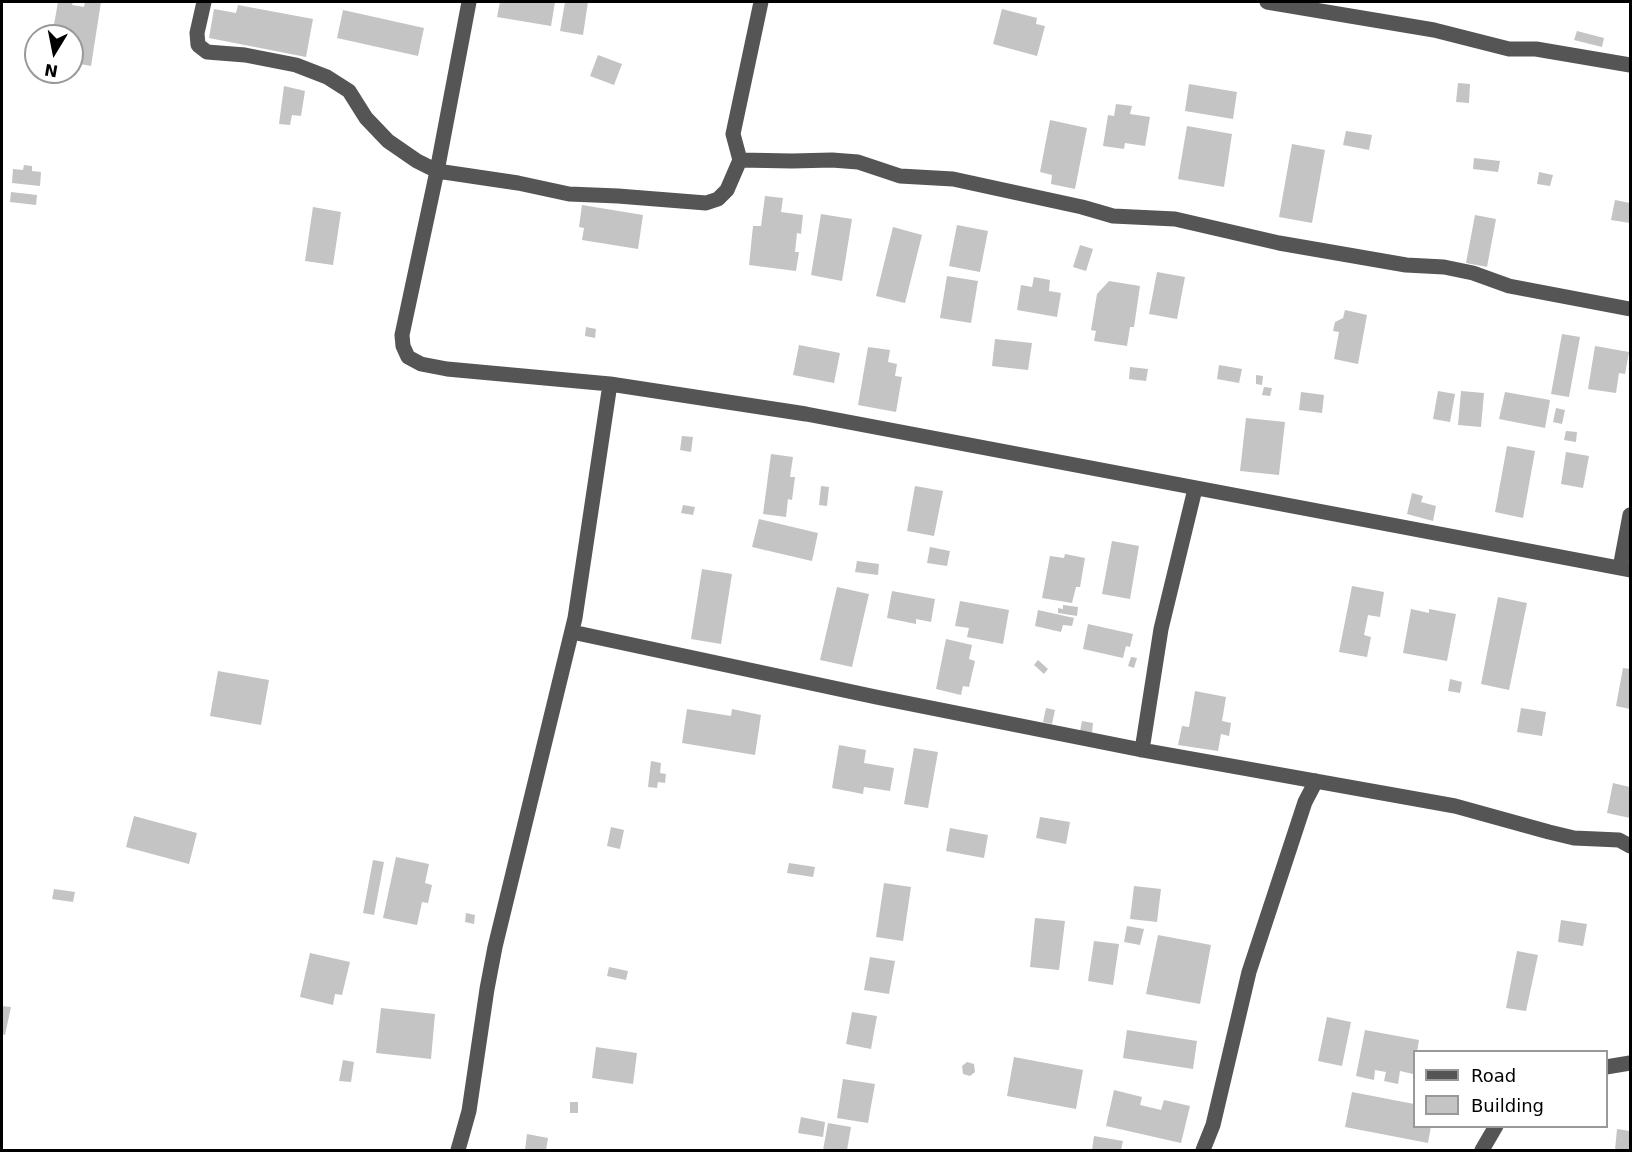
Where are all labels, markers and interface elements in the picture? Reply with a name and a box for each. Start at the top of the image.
north arrow [24,24,84,84]
text: N [43,60,59,81]
legend [1413,1050,1608,1128]
text: Road [1471,1065,1516,1086]
text: Building [1471,1095,1544,1116]

